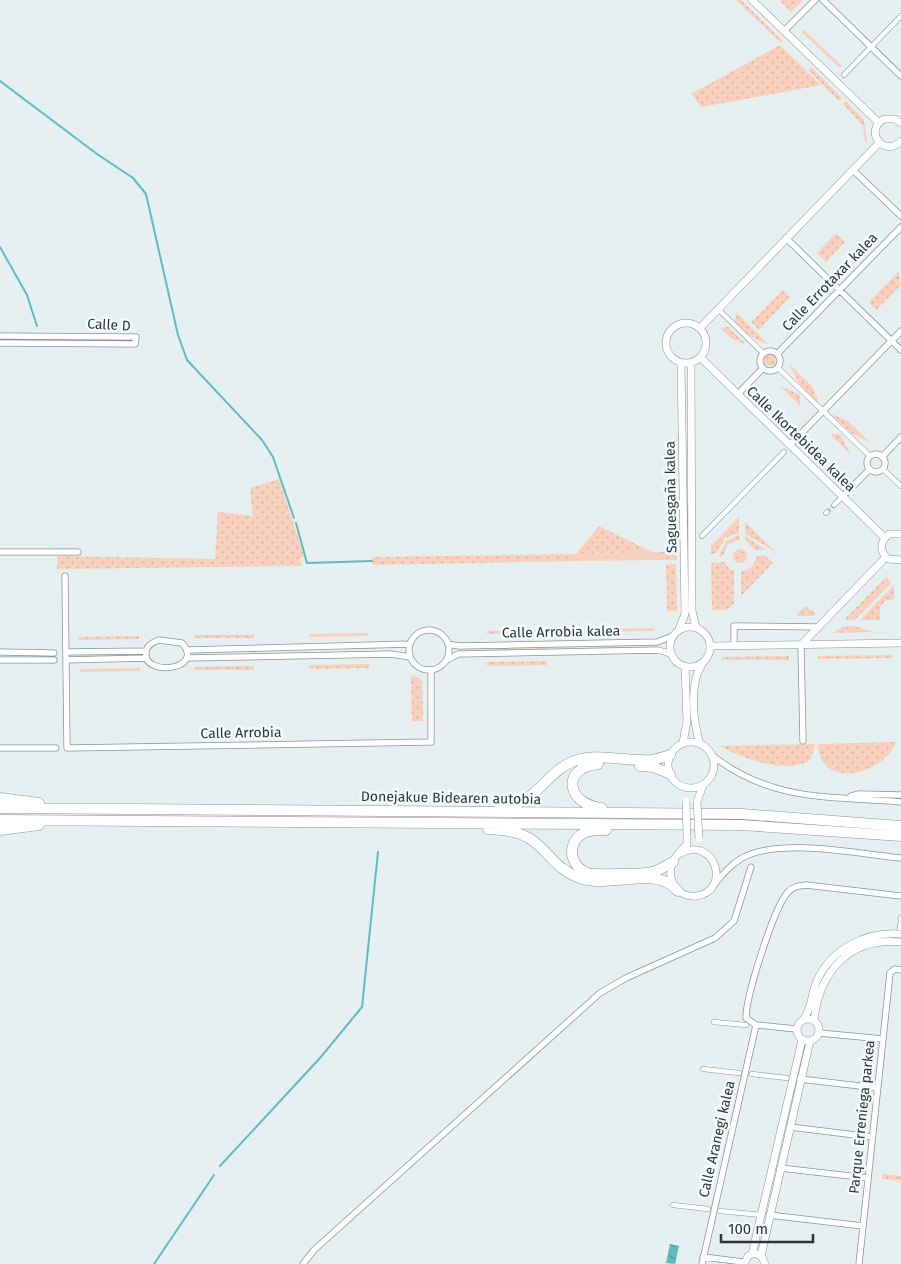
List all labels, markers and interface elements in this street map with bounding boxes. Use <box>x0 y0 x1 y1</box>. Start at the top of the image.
street label: Calle Errotaxar kalea <box>779 229 881 335</box>
street label: Calle D <box>87 315 131 335</box>
street label: Calle Ikortebidea kalea <box>743 383 859 495</box>
street label: Saguesgaña kalea <box>662 441 680 553</box>
street label: Calle Arrobia kalea <box>502 622 620 642</box>
street label: Calle Arrobia <box>200 724 282 742</box>
street label: Donejakue Bidearen autobia <box>361 788 541 808</box>
street label: Parque Erreniega parkea <box>845 1039 879 1195</box>
street label: Calle Aranegi kalea <box>695 1079 739 1199</box>
scale bar <box>721 1212 814 1244</box>
text: 100 m <box>728 1220 768 1238</box>

